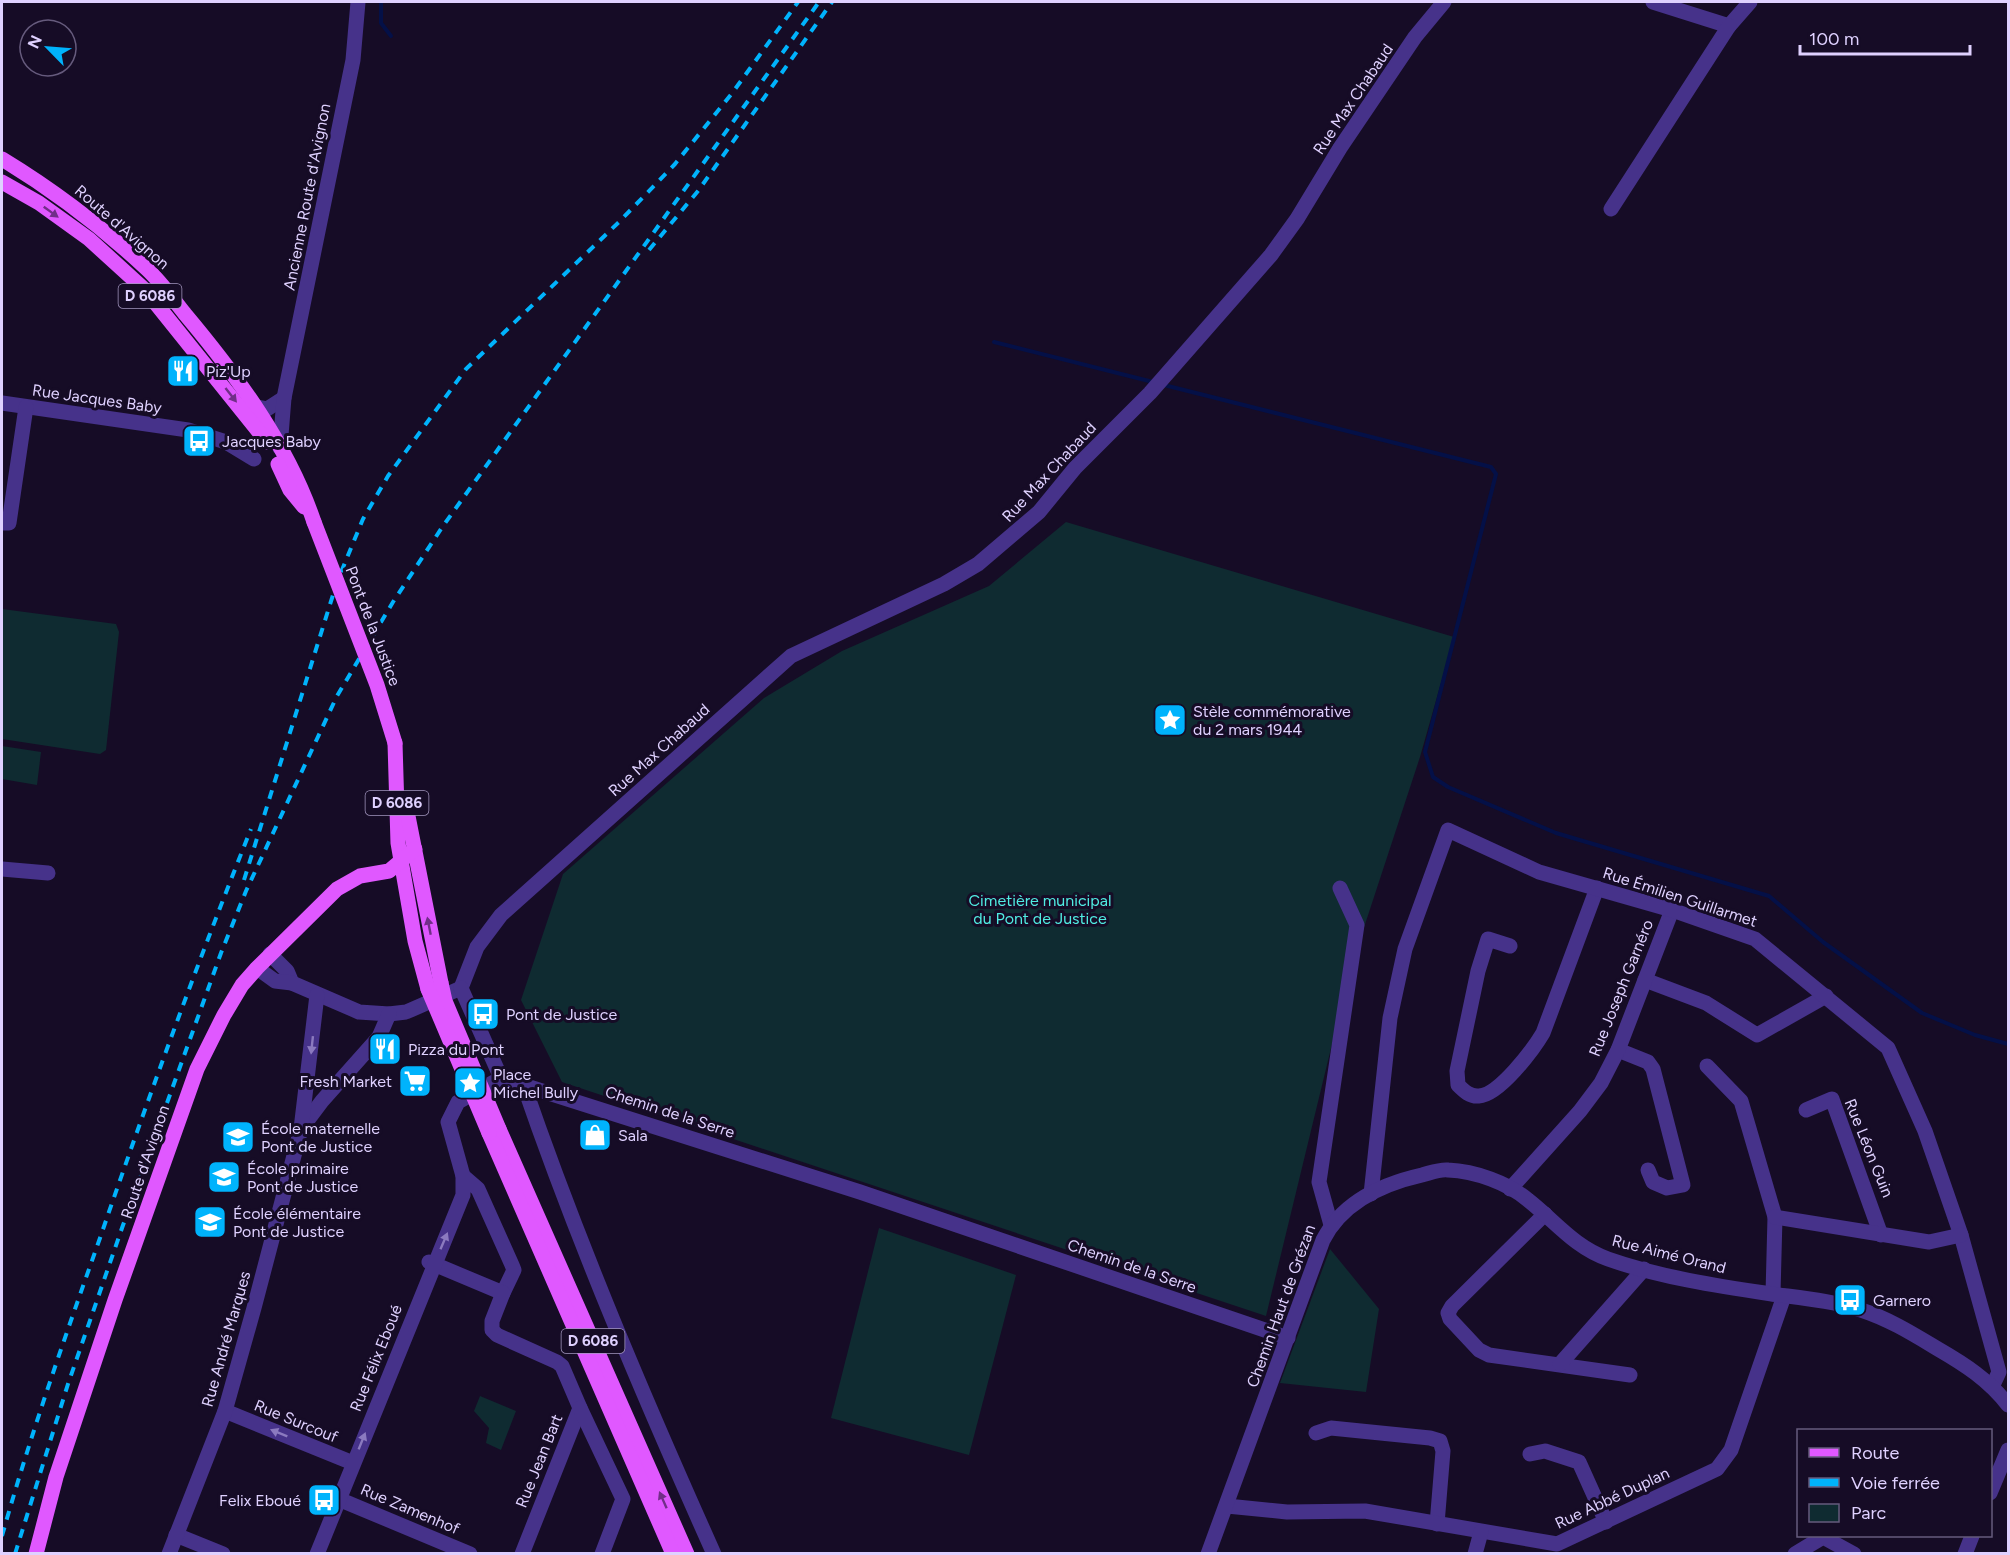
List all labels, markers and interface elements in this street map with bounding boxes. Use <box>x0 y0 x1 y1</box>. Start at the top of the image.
north arrow <box>18 18 78 78</box>
scale bar <box>1800 18 1970 56</box>
text: 100 m <box>1809 28 1859 50</box>
text: N <box>24 32 46 51</box>
street label: Rue Max Chabaud <box>1309 40 1397 158</box>
street label: Ancienne Route d'Avignon <box>280 102 334 292</box>
street label: Route d'Avignon <box>71 181 173 273</box>
one-way arrow <box>43 206 59 218</box>
road number: D 6086 <box>118 284 182 308</box>
restaurant icon: Piz'Up <box>165 353 201 389</box>
place label: Piz'Up <box>206 362 251 381</box>
street label: Rue Jacques Baby <box>31 381 164 418</box>
one-way arrow <box>225 388 237 403</box>
street label: Rue Max Chabaud <box>998 418 1100 526</box>
bus stop icon: Jacques Baby <box>181 423 217 459</box>
place label: Jacques Baby <box>222 432 321 451</box>
street label: Pont de la Justice <box>341 563 405 689</box>
street label: Rue Max Chabaud <box>605 700 713 800</box>
place icon: Stèle commémorative du 2 mars 1944 <box>1152 702 1188 738</box>
place label: Stèle commémorative du 2 mars 1944 <box>1193 702 1351 739</box>
road number: D 6086 <box>366 791 428 815</box>
street label: Rue Émilien Guillarmet <box>1600 863 1760 931</box>
park label: Cimetière municipal du Pont de Justice <box>969 891 1111 928</box>
one-way arrow <box>424 916 433 935</box>
street label: Rue Joseph Garnéro <box>1585 917 1657 1059</box>
bus stop icon: Pont de Justice <box>465 996 501 1032</box>
place label: Pont de Justice <box>506 1005 617 1024</box>
restaurant icon: Pizza du Pont <box>367 1031 403 1067</box>
one-way arrow <box>307 1036 317 1055</box>
place label: Pizza du Pont <box>408 1040 504 1059</box>
supermarket icon: Fresh Market <box>397 1063 433 1099</box>
place icon: Place Michel Bully <box>452 1065 488 1101</box>
place label: Place Michel Bully <box>493 1065 579 1102</box>
place label: Fresh Market <box>300 1072 392 1091</box>
street label: Chemin de la Serre <box>603 1082 737 1142</box>
street label: Rue Léon Guin <box>1841 1096 1897 1200</box>
street label: Route d'Avignon <box>117 1103 173 1221</box>
shop icon: Sala <box>577 1117 613 1153</box>
school or university icon: École maternelle Pont de Justice <box>220 1119 256 1155</box>
place label: École maternelle Pont de Justice <box>261 1119 380 1156</box>
place label: Sala <box>618 1126 648 1145</box>
school or university icon: École primaire Pont de Justice <box>206 1159 242 1195</box>
place label: École primaire Pont de Justice <box>247 1159 358 1196</box>
school or university icon: École élémentaire Pont de Justice <box>192 1204 228 1240</box>
place label: École élémentaire Pont de Justice <box>233 1204 361 1241</box>
street label: Chemin Haut de Grézan <box>1243 1222 1319 1390</box>
street label: Rue Aimé Orand <box>1610 1231 1728 1277</box>
one-way arrow <box>440 1232 450 1250</box>
street label: Chemin de la Serre <box>1065 1235 1199 1297</box>
street label: Rue André Marques <box>198 1269 254 1409</box>
bus stop icon: Garnero <box>1832 1282 1868 1318</box>
place label: Garnero <box>1873 1291 1931 1310</box>
street label: Rue Félix Eboué <box>346 1302 406 1414</box>
road number: D 6086 <box>562 1329 624 1353</box>
street label: Rue Surcouf <box>251 1396 341 1446</box>
street label: Rue Jean Bart <box>512 1412 566 1510</box>
one-way arrow <box>270 1428 288 1438</box>
legend <box>1797 1429 1992 1537</box>
one-way arrow <box>357 1431 367 1449</box>
text: Route <box>1851 1442 1900 1464</box>
street label: Rue Abbé Duplan <box>1552 1463 1672 1533</box>
text: Voie ferrée <box>1851 1472 1940 1494</box>
street label: Rue Zamenhof <box>358 1480 462 1538</box>
bus stop icon: Felix Eboué <box>306 1482 342 1518</box>
place label: Felix Eboué <box>219 1491 301 1510</box>
one-way arrow <box>658 1491 668 1509</box>
text: Parc <box>1851 1502 1887 1524</box>

